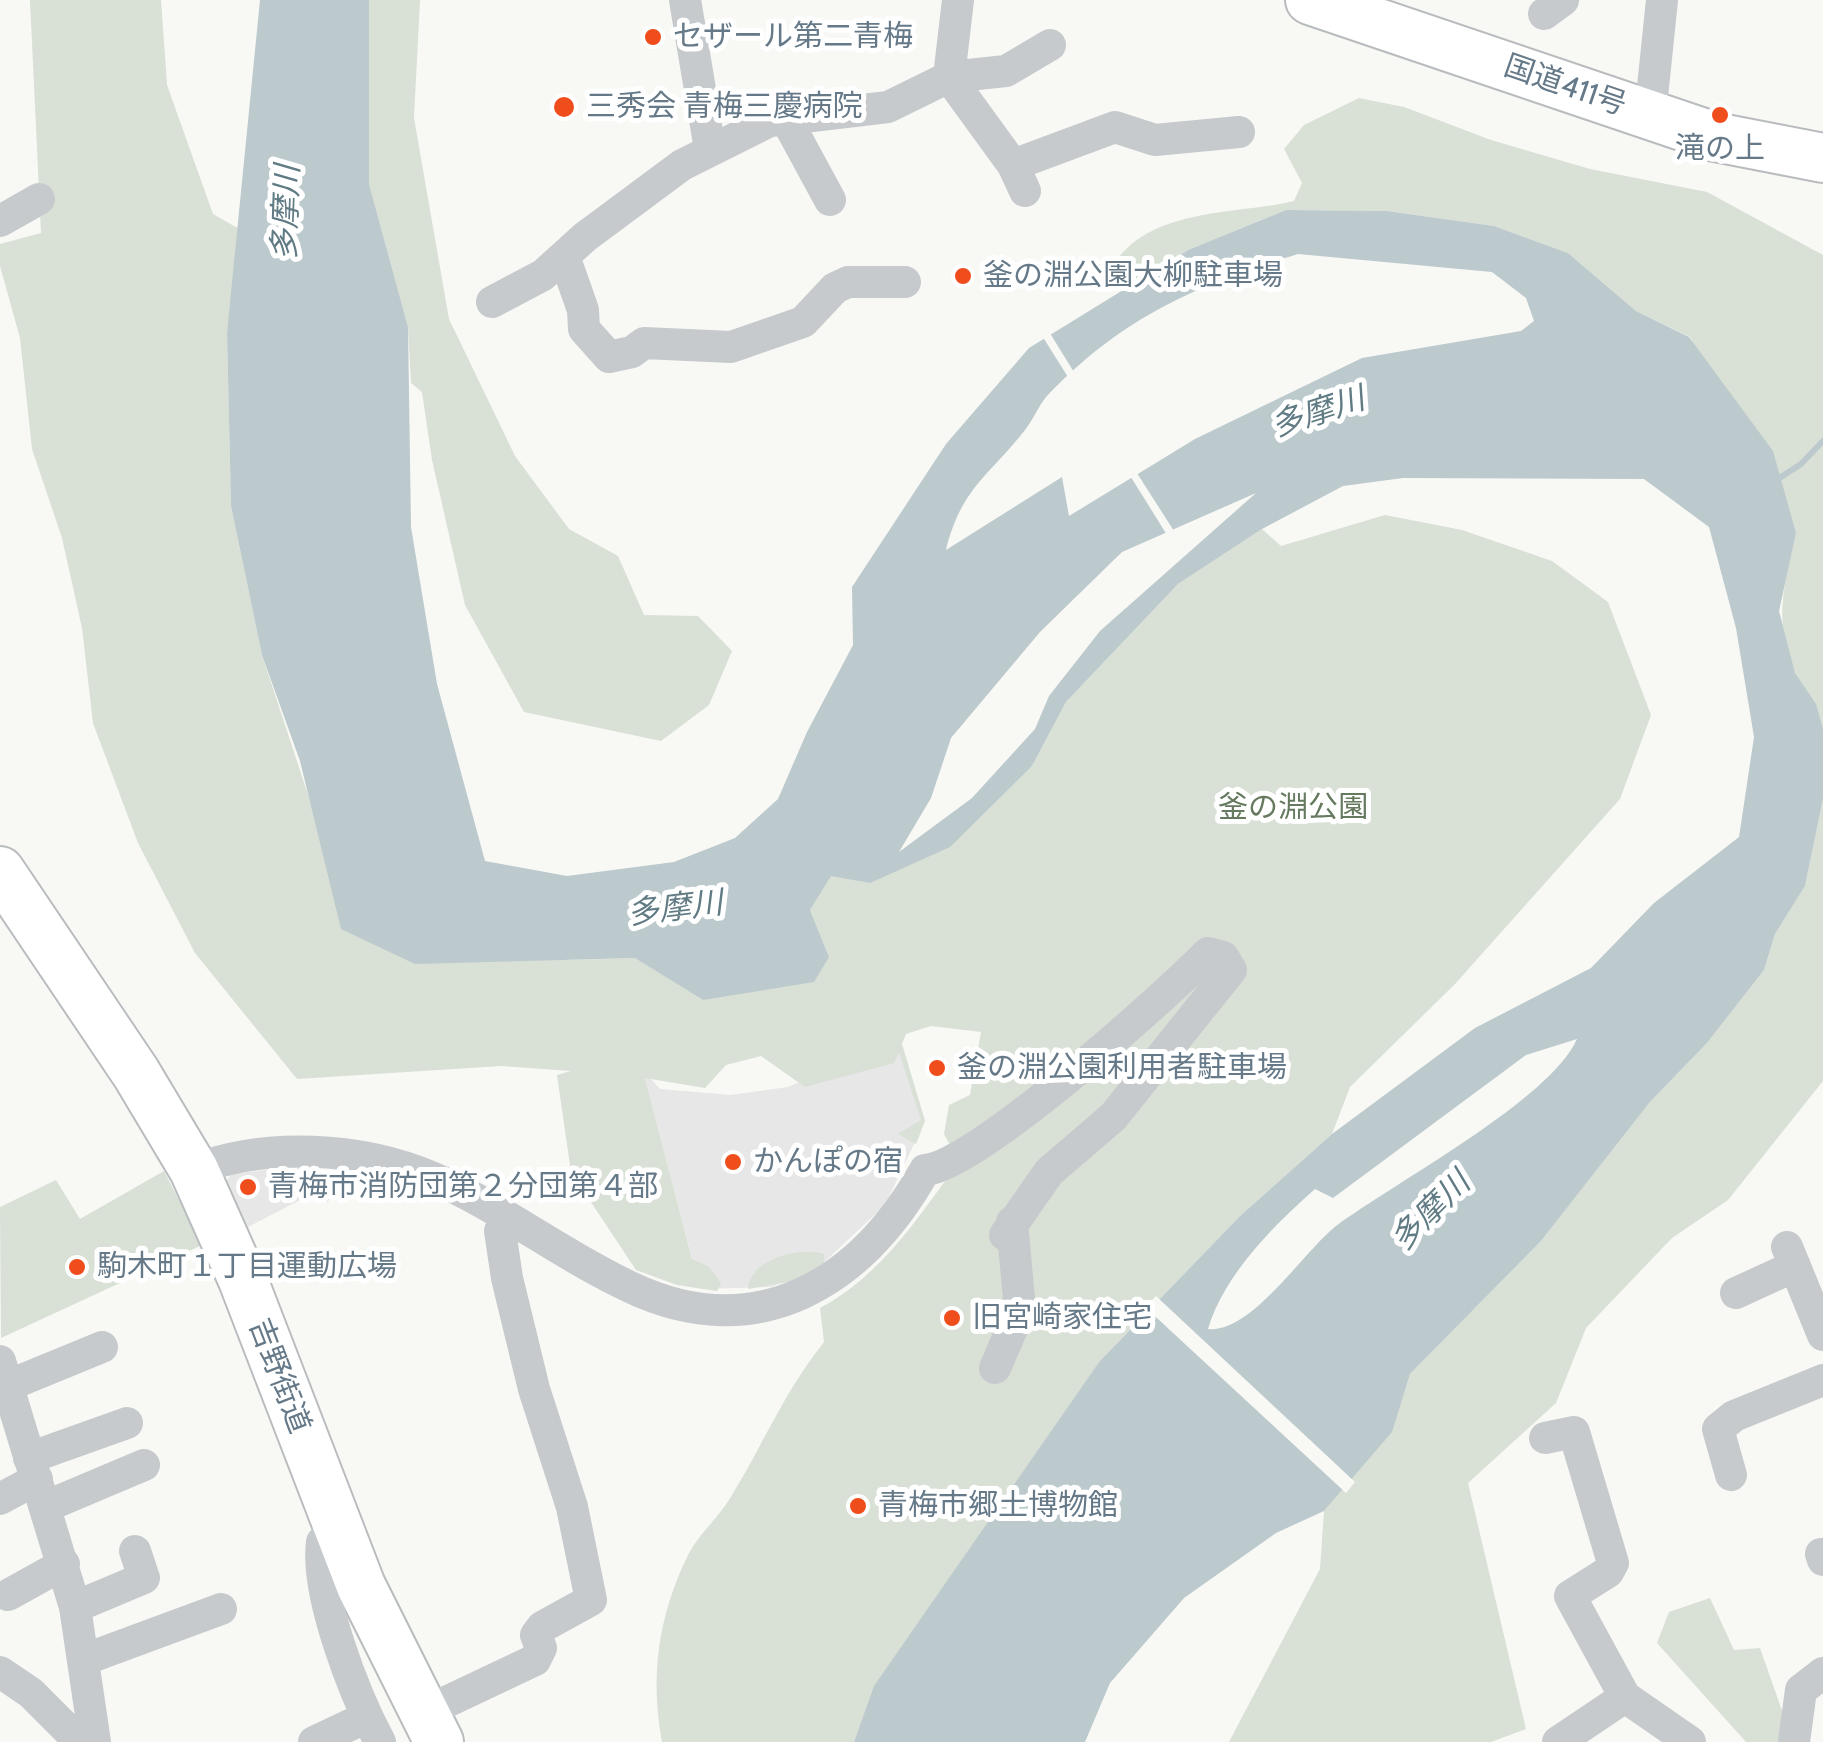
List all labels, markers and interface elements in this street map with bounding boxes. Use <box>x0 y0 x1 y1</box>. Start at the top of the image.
place label: セザール第二青梅 <box>673 19 913 55</box>
marker: セザール第二青梅 <box>642 26 664 48</box>
street label: 国道411号 <box>1499 48 1631 124</box>
place label: 三秀会 青梅三慶病院 <box>586 89 863 125</box>
marker: 三秀会 青梅三慶病院 <box>551 94 577 120</box>
marker: 滝の上 <box>1709 104 1731 126</box>
place label: 滝の上 <box>1675 131 1765 167</box>
water label: 多摩川 <box>266 164 308 262</box>
place label: 釜の淵公園大柳駐車場 <box>983 258 1283 294</box>
marker: 釜の淵公園大柳駐車場 <box>952 265 974 287</box>
water label: 多摩川 <box>1266 380 1370 446</box>
park label: 釜の淵公園 <box>1218 790 1368 826</box>
water label: 多摩川 <box>625 884 725 934</box>
place label: 釜の淵公園利用者駐車場 <box>957 1050 1287 1086</box>
marker: 釜の淵公園利用者駐車場 <box>926 1057 948 1079</box>
place label: かんぽの宿 <box>753 1144 903 1180</box>
marker: かんぽの宿 <box>722 1151 744 1173</box>
water label: 多摩川 <box>1383 1164 1479 1260</box>
place label: 青梅市消防団第２分団第４部 <box>268 1169 658 1205</box>
marker: 青梅市消防団第２分団第４部 <box>237 1176 259 1198</box>
place label: 駒木町１丁目運動広場 <box>97 1249 397 1285</box>
marker: 駒木町１丁目運動広場 <box>66 1256 88 1278</box>
place label: 旧宮崎家住宅 <box>972 1300 1152 1336</box>
marker: 旧宮崎家住宅 <box>941 1307 963 1329</box>
street label: 吉野街道 <box>241 1314 317 1438</box>
place label: 青梅市郷土博物館 <box>878 1488 1118 1524</box>
marker: 青梅市郷土博物館 <box>847 1495 869 1517</box>

